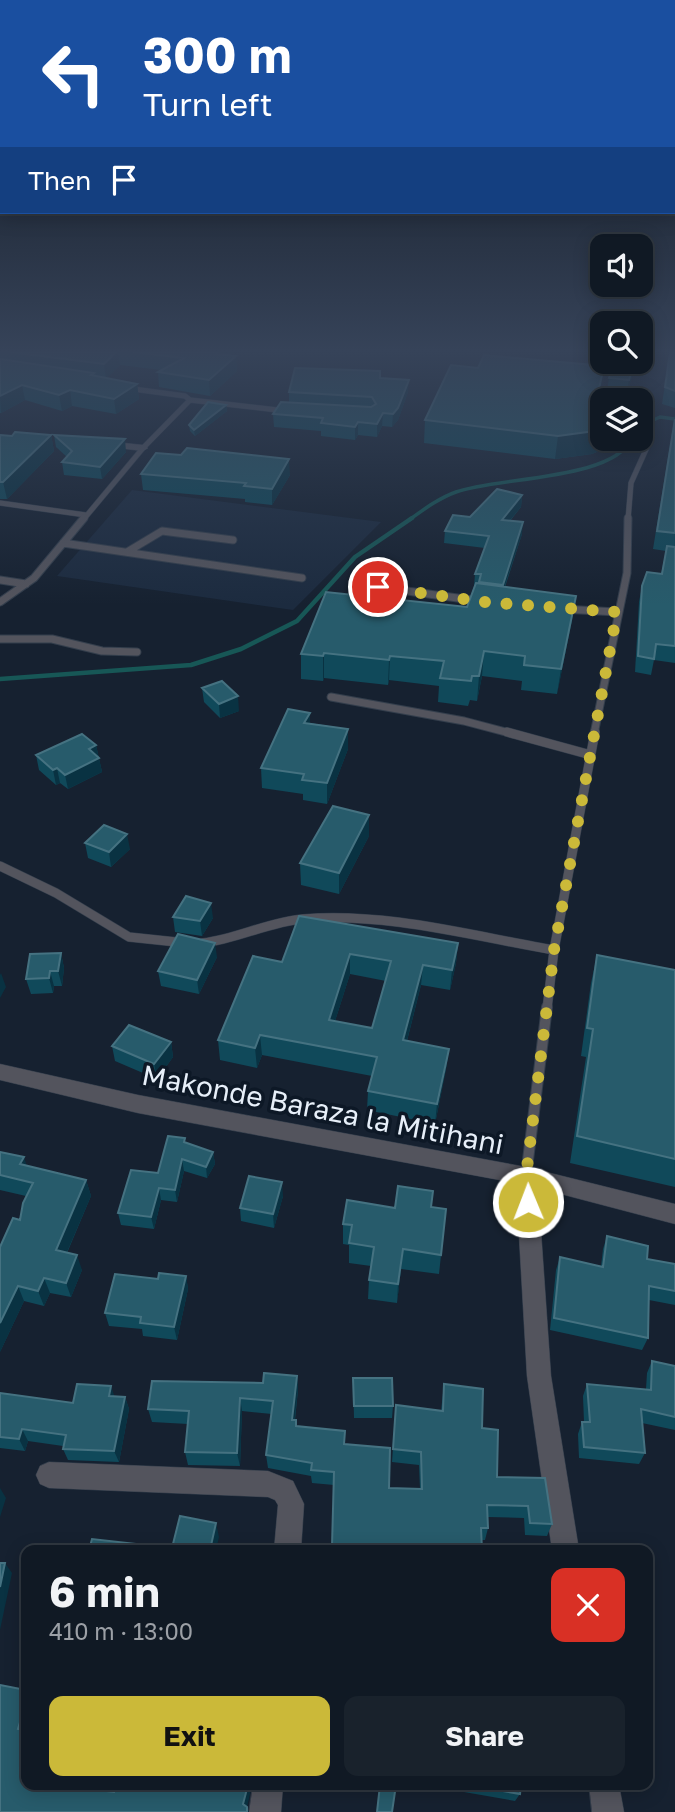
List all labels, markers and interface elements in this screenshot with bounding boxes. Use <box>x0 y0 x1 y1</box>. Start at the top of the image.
text: 300 m <box>143 25 292 84</box>
icon: left <box>28 28 119 119</box>
text: Turn left <box>143 85 272 123</box>
icon: arrive <box>105 161 143 199</box>
text: Then <box>28 165 91 196</box>
map controls <box>590 234 653 451</box>
button: sound <box>590 234 653 297</box>
button: search <box>590 311 653 374</box>
button: layers <box>590 388 653 451</box>
pin <box>348 557 408 617</box>
icon: arrive <box>359 568 397 606</box>
street label: Makonde Baraza la Mitihani <box>139 1058 507 1160</box>
position arrow <box>491 1165 565 1239</box>
text: 6 min <box>49 1566 160 1616</box>
button: close <box>551 1568 625 1642</box>
text: 410 m · 13:00 <box>49 1617 193 1645</box>
button: Exit <box>49 1696 330 1776</box>
button: Share <box>344 1696 625 1776</box>

